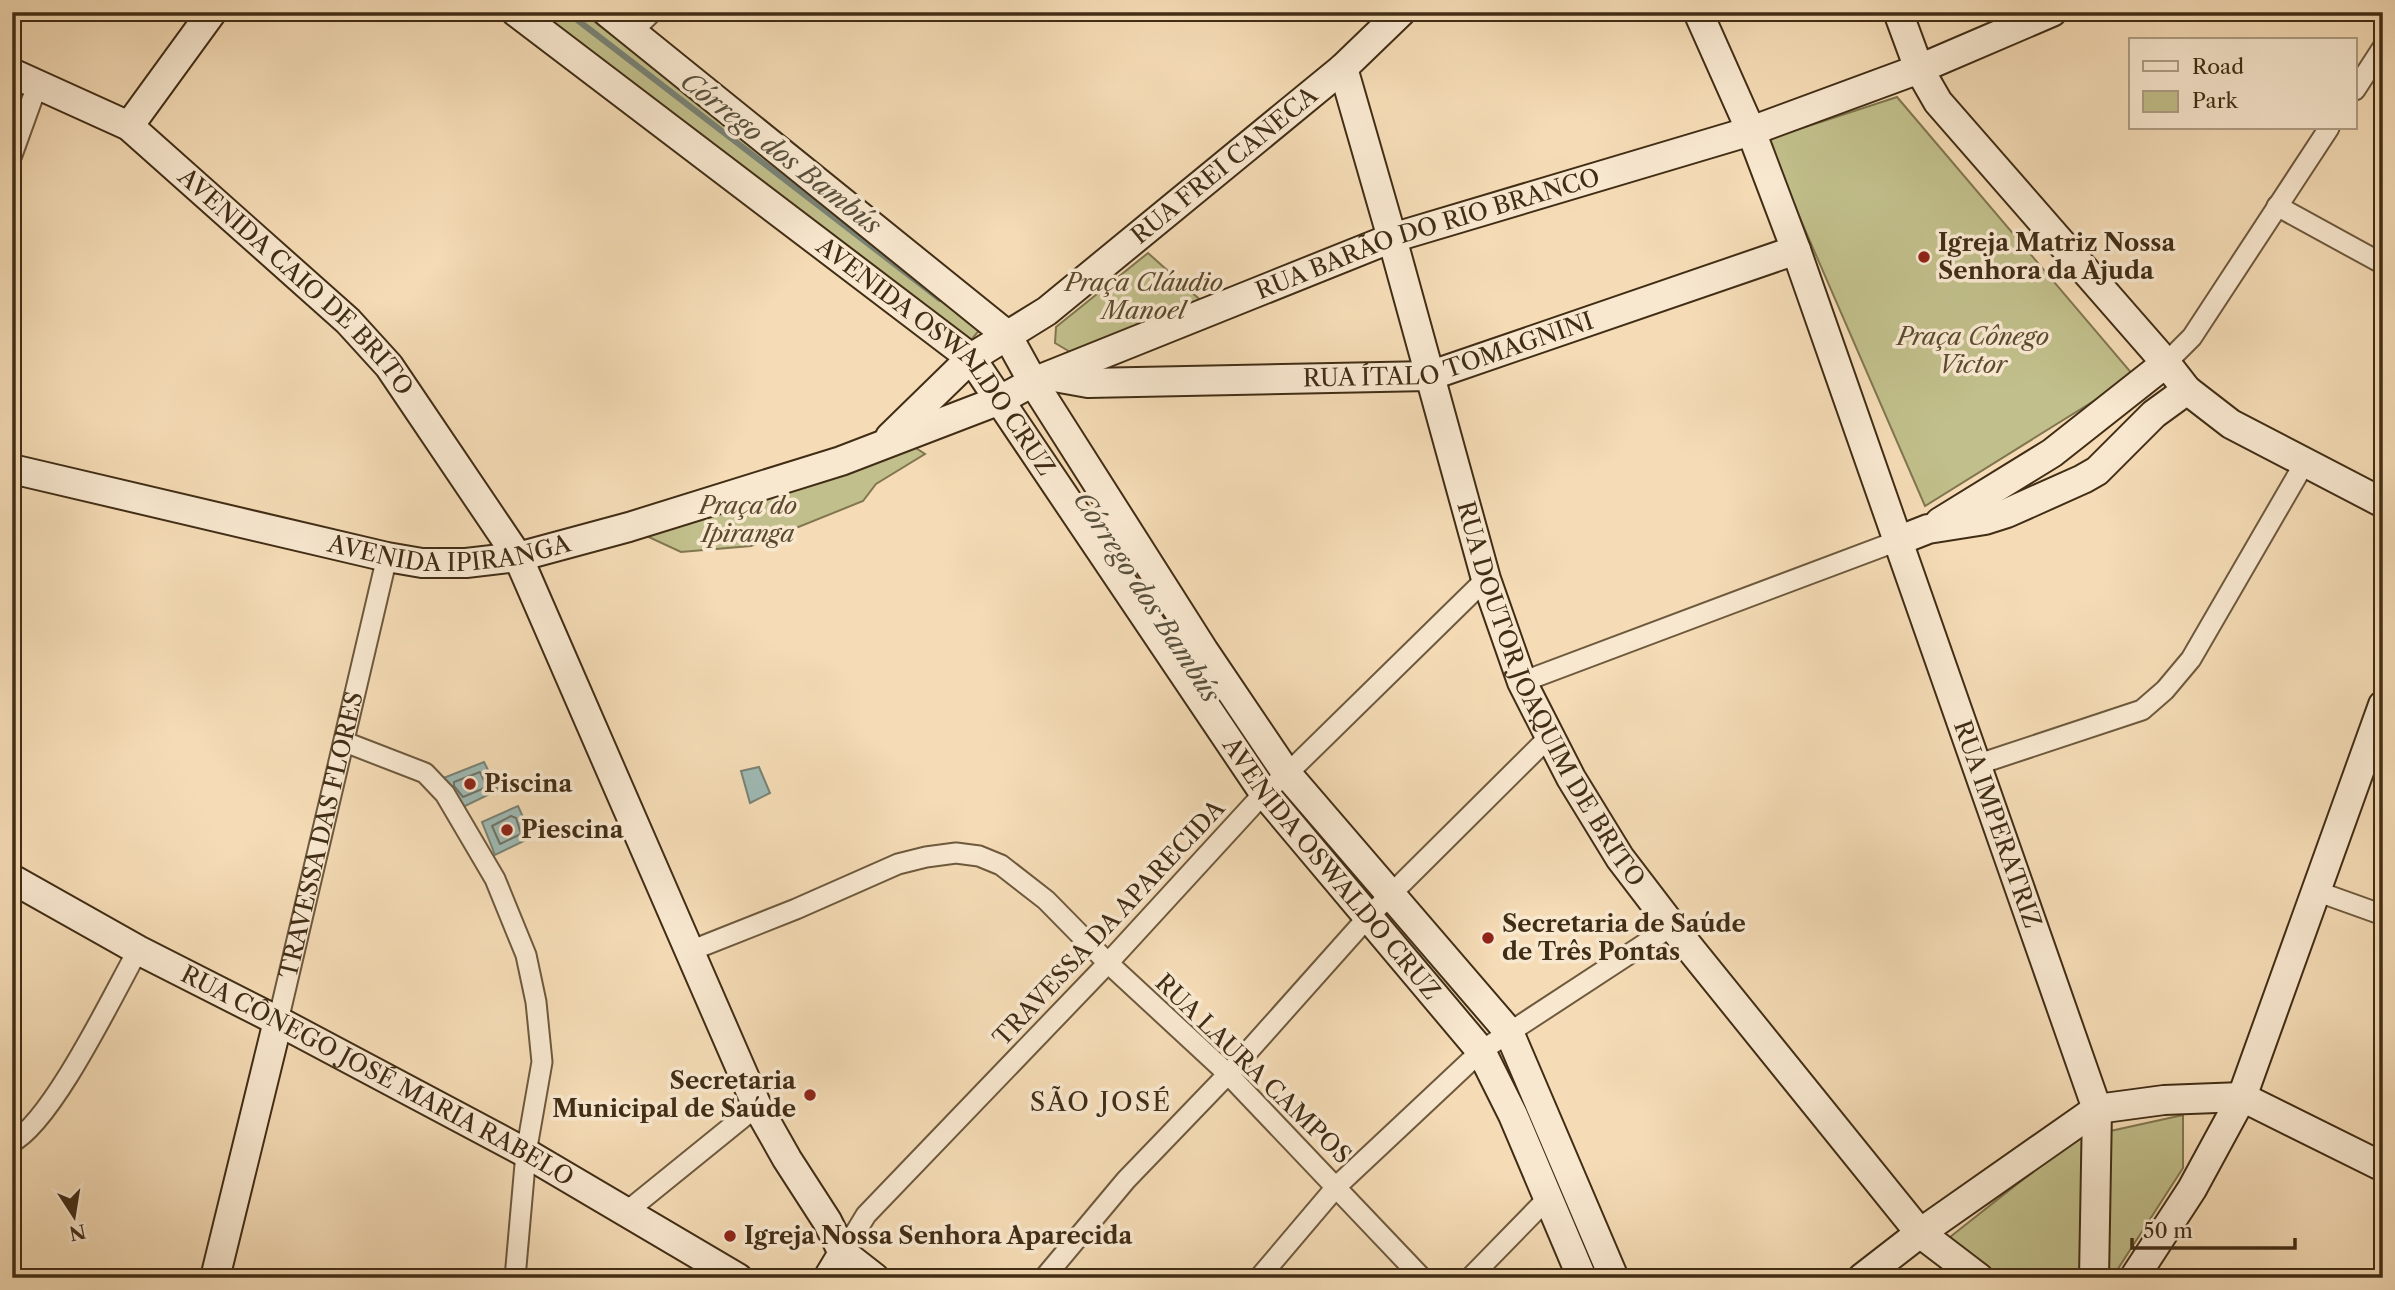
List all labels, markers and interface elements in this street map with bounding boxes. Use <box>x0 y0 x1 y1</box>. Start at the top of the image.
legend <box>2129 38 2356 130</box>
text: Road <box>2192 54 2244 79</box>
water label: Córrego dos Bambús <box>674 65 888 242</box>
street label: RUA FREI CANECA <box>1125 79 1324 250</box>
text: Park <box>2192 88 2238 113</box>
street label: AVENIDA CAIO DE BRITO <box>172 161 419 400</box>
street label: RUA BARÃO DO RIO BRANCO <box>1251 162 1603 305</box>
place label: Igreja Matriz Nossa Senhora da Ajuda <box>1938 228 2176 285</box>
street label: AVENIDA OSWALDO CRUZ <box>810 230 1061 481</box>
marker: Igreja Matriz Nossa Senhora da Ajuda <box>1916 249 1932 265</box>
park label: Praça Cláudio Manoel <box>1063 268 1223 325</box>
street label: RUA ÍTALO TOMAGNINI <box>1303 306 1597 393</box>
park label: Praça Cônego Victor <box>1895 322 2049 379</box>
water label: Córrego dos Bambús <box>1067 485 1228 709</box>
park label: Praça do Ipiranga <box>697 491 797 548</box>
street label: RUA DOUTOR JOAQUIM DE BRITO <box>1451 498 1651 892</box>
street label: AVENIDA IPIRANGA <box>324 528 575 577</box>
street label: TRAVESSA DAS FLORES <box>273 689 369 981</box>
street label: RUA IMPERATRIZ <box>1948 716 2047 932</box>
street label: AVENIDA OSWALDO CRUZ <box>1216 731 1446 1005</box>
place label: Piscina <box>484 769 573 798</box>
marker: Piscina <box>462 776 478 792</box>
street label: TRAVESSA DA APARECIDA <box>987 793 1231 1052</box>
place label: Piescina <box>521 815 625 844</box>
marker: Piescina <box>499 822 515 838</box>
place label: Secretaria de Saúde de Três Pontas <box>1502 909 1746 966</box>
marker: Secretaria de Saúde de Três Pontas <box>1480 930 1496 946</box>
street label: RUA CÔNEGO JOSÉ MARIA RABELO <box>176 959 579 1192</box>
street label: RUA LAURA CAMPOS <box>1149 968 1357 1170</box>
place label: Secretaria Municipal de Saúde <box>552 1066 797 1123</box>
district label: SÃO JOSÉ <box>1030 1086 1172 1118</box>
marker: Secretaria Municipal de Saúde <box>802 1087 818 1103</box>
north arrow <box>38 1182 108 1252</box>
scale bar <box>2132 1206 2295 1250</box>
text: 50 m <box>2143 1218 2193 1243</box>
text: N <box>67 1219 88 1245</box>
place label: Igreja Nossa Senhora Aparecida <box>744 1221 1134 1250</box>
marker: Igreja Nossa Senhora Aparecida <box>722 1228 738 1244</box>

